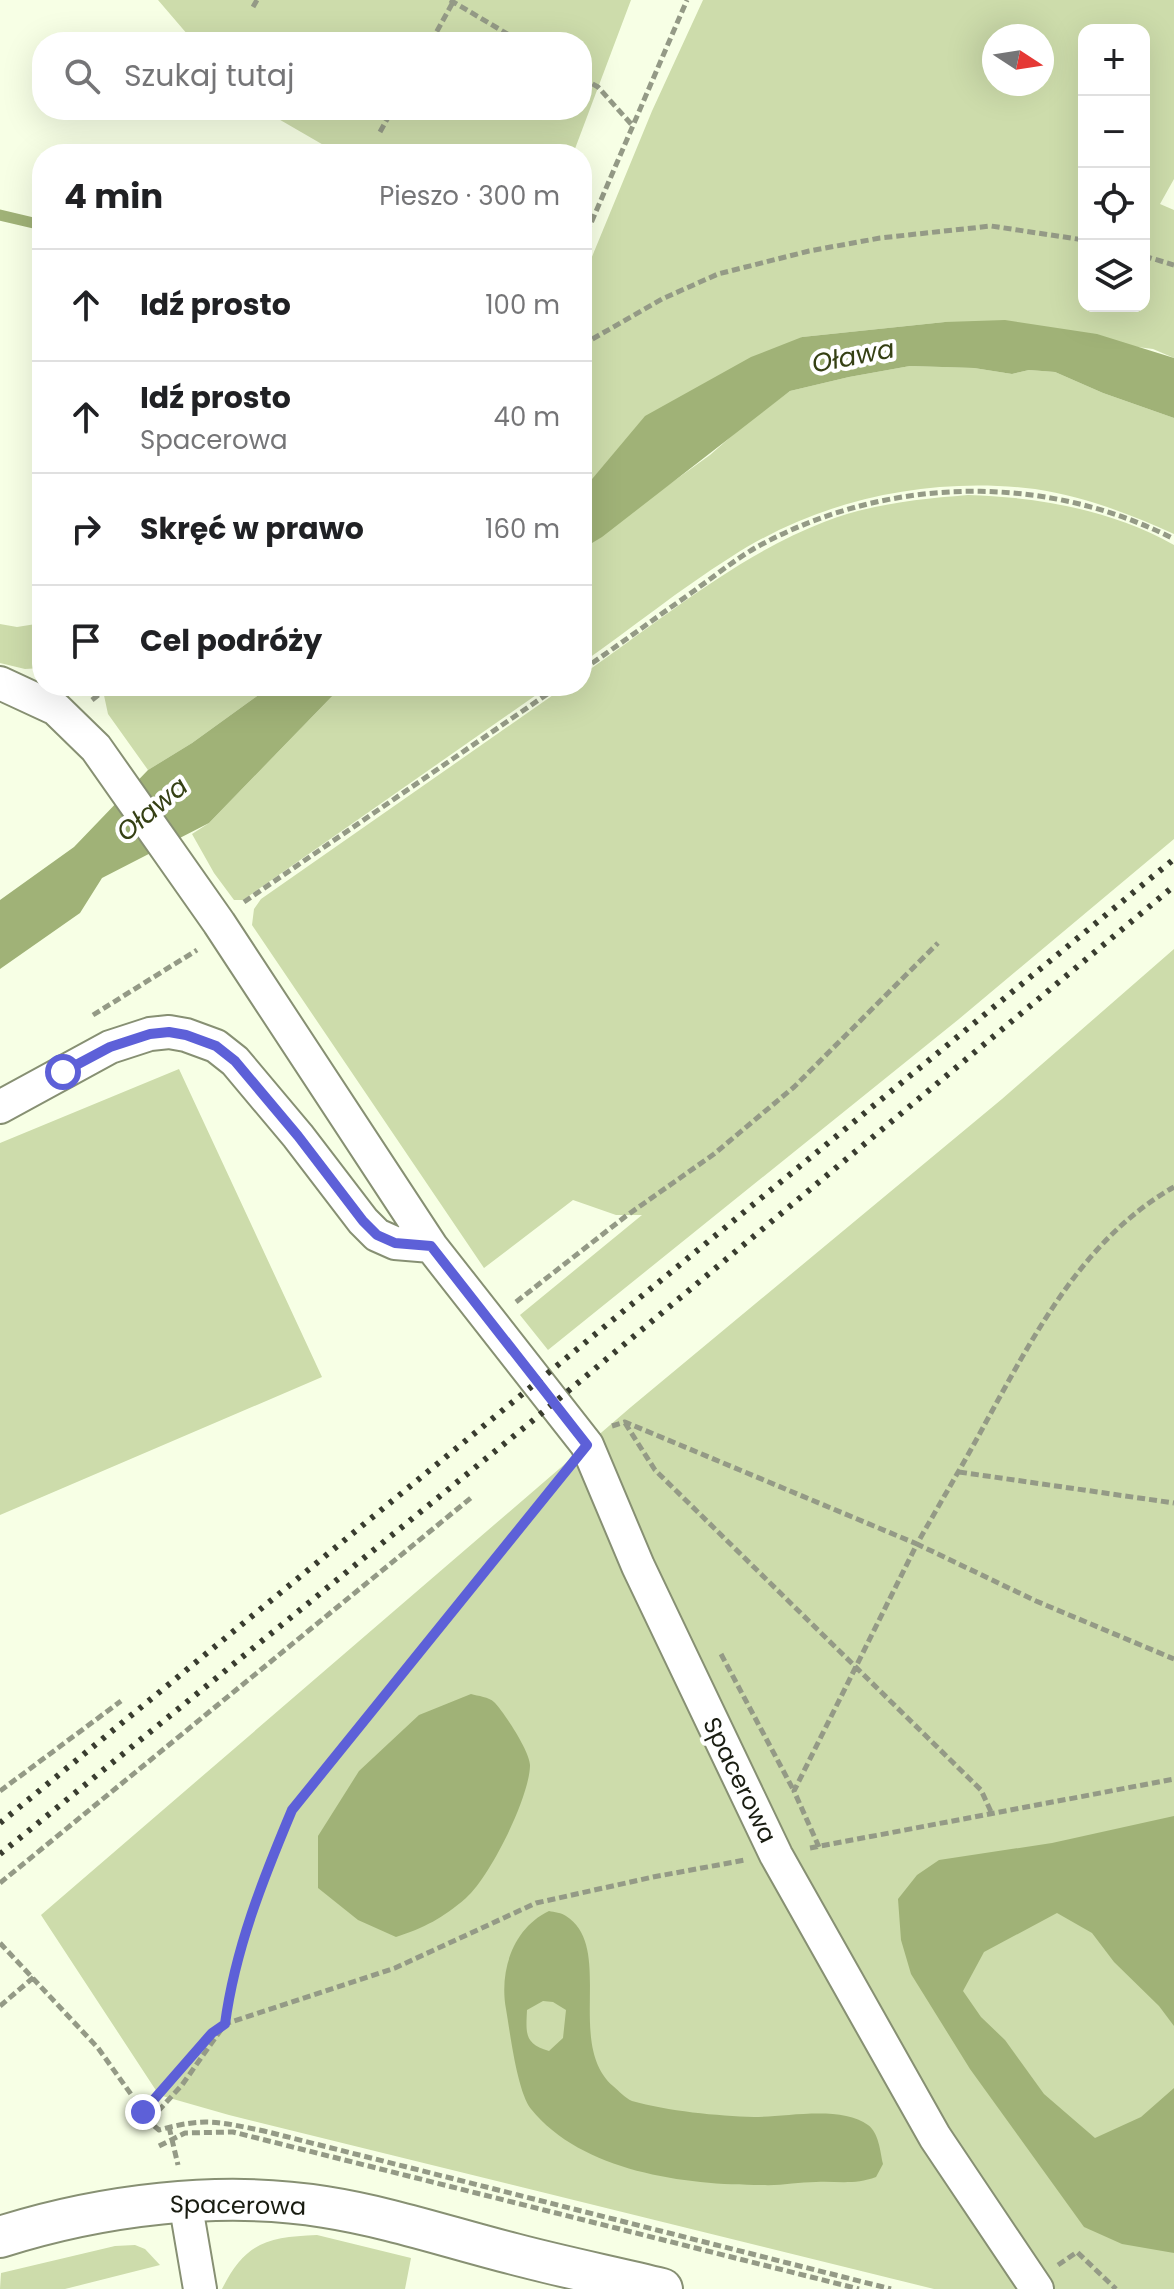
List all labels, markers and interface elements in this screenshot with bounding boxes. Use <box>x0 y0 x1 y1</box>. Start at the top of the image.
north arrow <box>982 24 1054 96</box>
map controls <box>1078 24 1150 312</box>
button: + <box>1078 24 1150 96</box>
search box <box>32 32 592 120</box>
icon: search <box>60 54 104 98</box>
text: Szukaj tutaj <box>124 54 294 97</box>
button: − <box>1078 96 1150 168</box>
button: locate <box>1078 168 1150 240</box>
text: 4 min <box>64 172 163 220</box>
text: Pieszo · 300 m <box>379 178 560 214</box>
button: layers <box>1078 240 1150 312</box>
icon: ahead <box>64 283 108 327</box>
text: Idź prosto <box>140 283 291 326</box>
text: 100 m <box>485 287 560 323</box>
water label: Oława <box>809 330 897 382</box>
text: Idź prosto <box>140 376 291 419</box>
icon: ahead <box>64 395 108 439</box>
text: 40 m <box>494 399 560 435</box>
text: Spacerowa <box>140 422 288 458</box>
icon: right <box>64 507 108 551</box>
text: Skręć w prawo <box>140 507 364 550</box>
text: 160 m <box>485 511 560 547</box>
icon: arrive <box>64 619 108 663</box>
text: Cel podróży <box>140 619 322 662</box>
water label: Oława <box>108 768 196 850</box>
route start <box>45 1054 81 1090</box>
street label: Spacerowa <box>695 1712 785 1848</box>
route end <box>125 2094 161 2130</box>
street label: Spacerowa <box>170 2187 306 2223</box>

